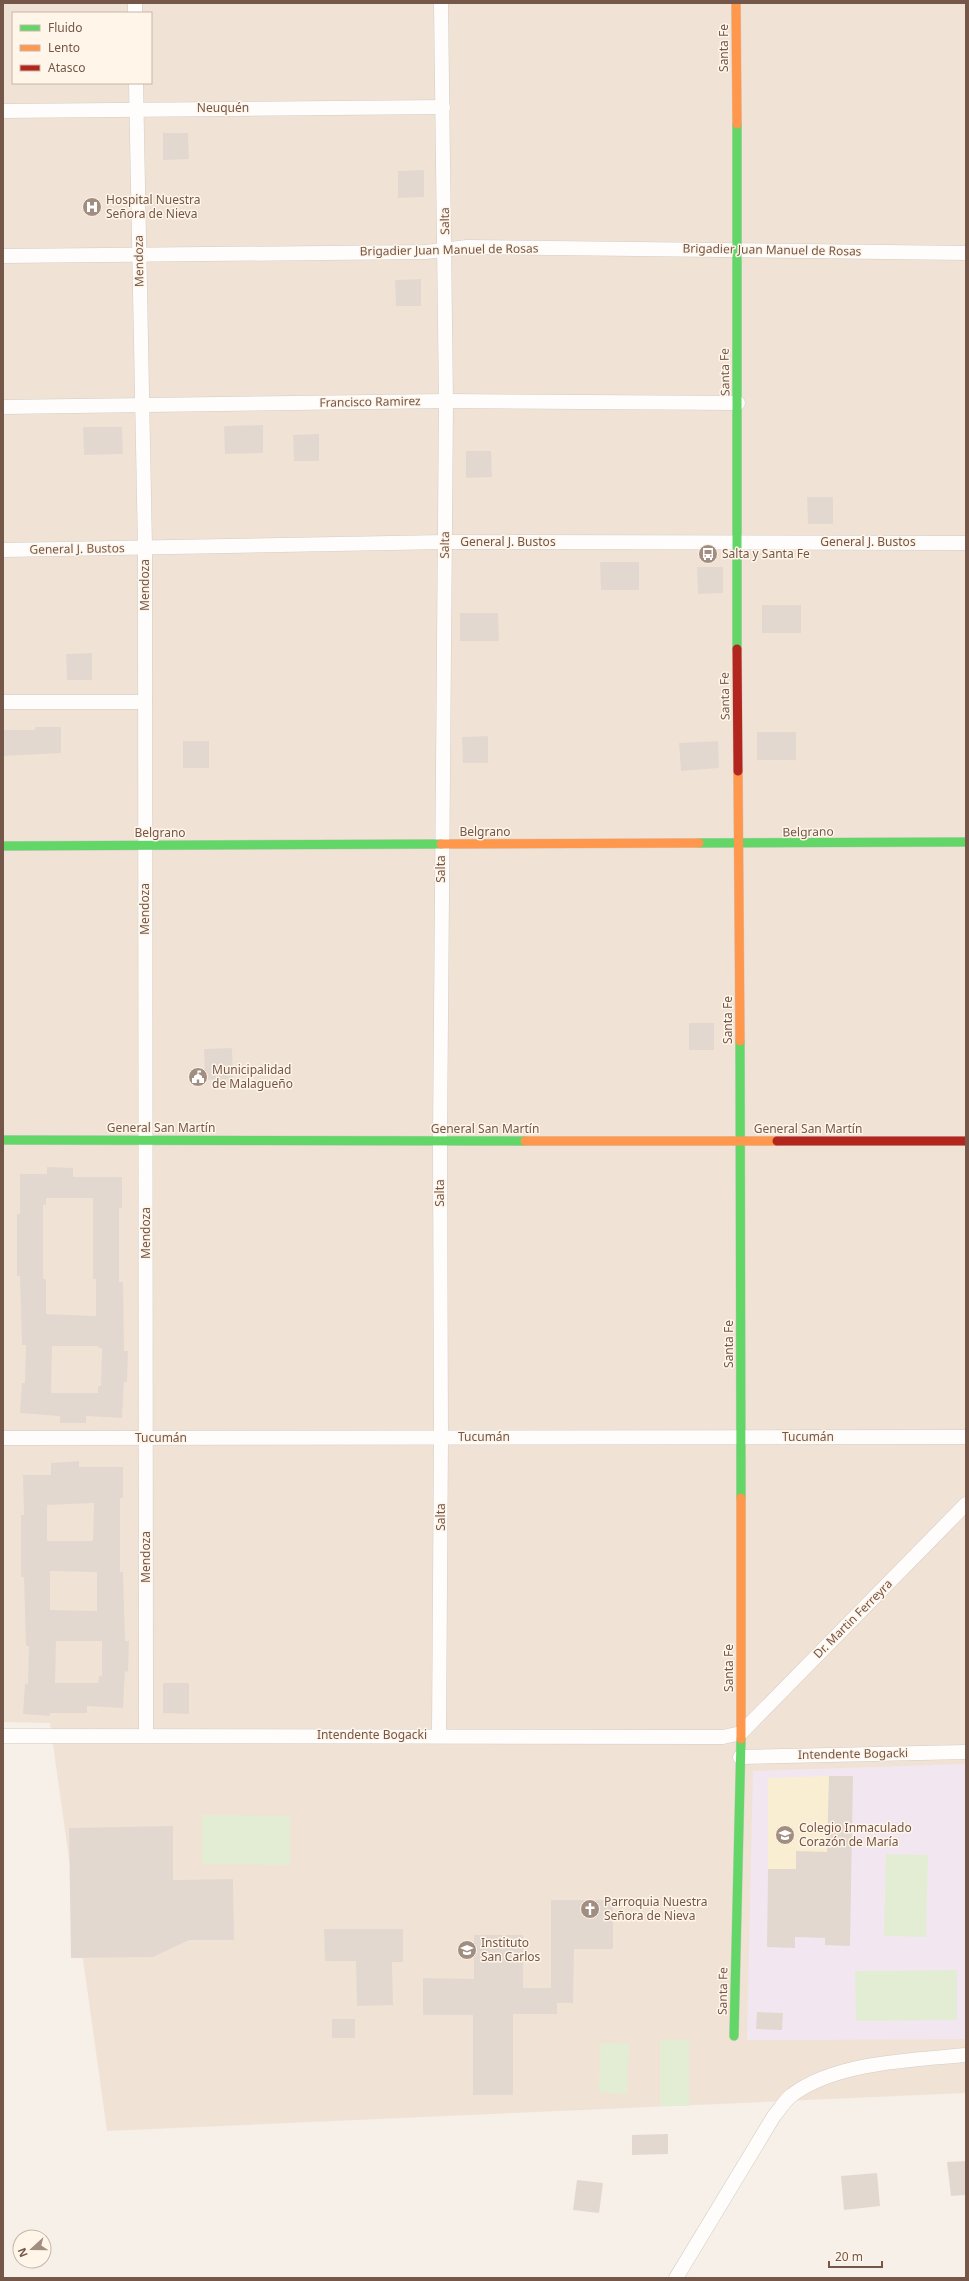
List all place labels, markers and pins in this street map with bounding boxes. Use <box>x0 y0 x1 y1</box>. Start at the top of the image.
place label: Hospital Nuestra Señora de Nieva <box>106 191 201 222</box>
hospital icon: Hospital Nuestra Señora de Nieva <box>81 196 103 218</box>
bus stop icon: Salta y Santa Fe <box>697 543 719 565</box>
place label: Salta y Santa Fe <box>722 545 810 562</box>
place label: Municipalidad de Malagueño <box>212 1061 293 1092</box>
public building icon: Municipalidad de Malagueño <box>187 1066 209 1088</box>
place label: Colegio Inmaculado Corazón de María <box>799 1819 912 1850</box>
school or university icon: Colegio Inmaculado Corazón de María <box>774 1824 796 1846</box>
place label: Parroquia Nuestra Señora de Nieva <box>604 1893 708 1924</box>
church icon: Parroquia Nuestra Señora de Nieva <box>579 1898 601 1920</box>
place label: Instituto San Carlos <box>481 1934 540 1965</box>
school or university icon: Instituto San Carlos <box>456 1939 478 1961</box>

